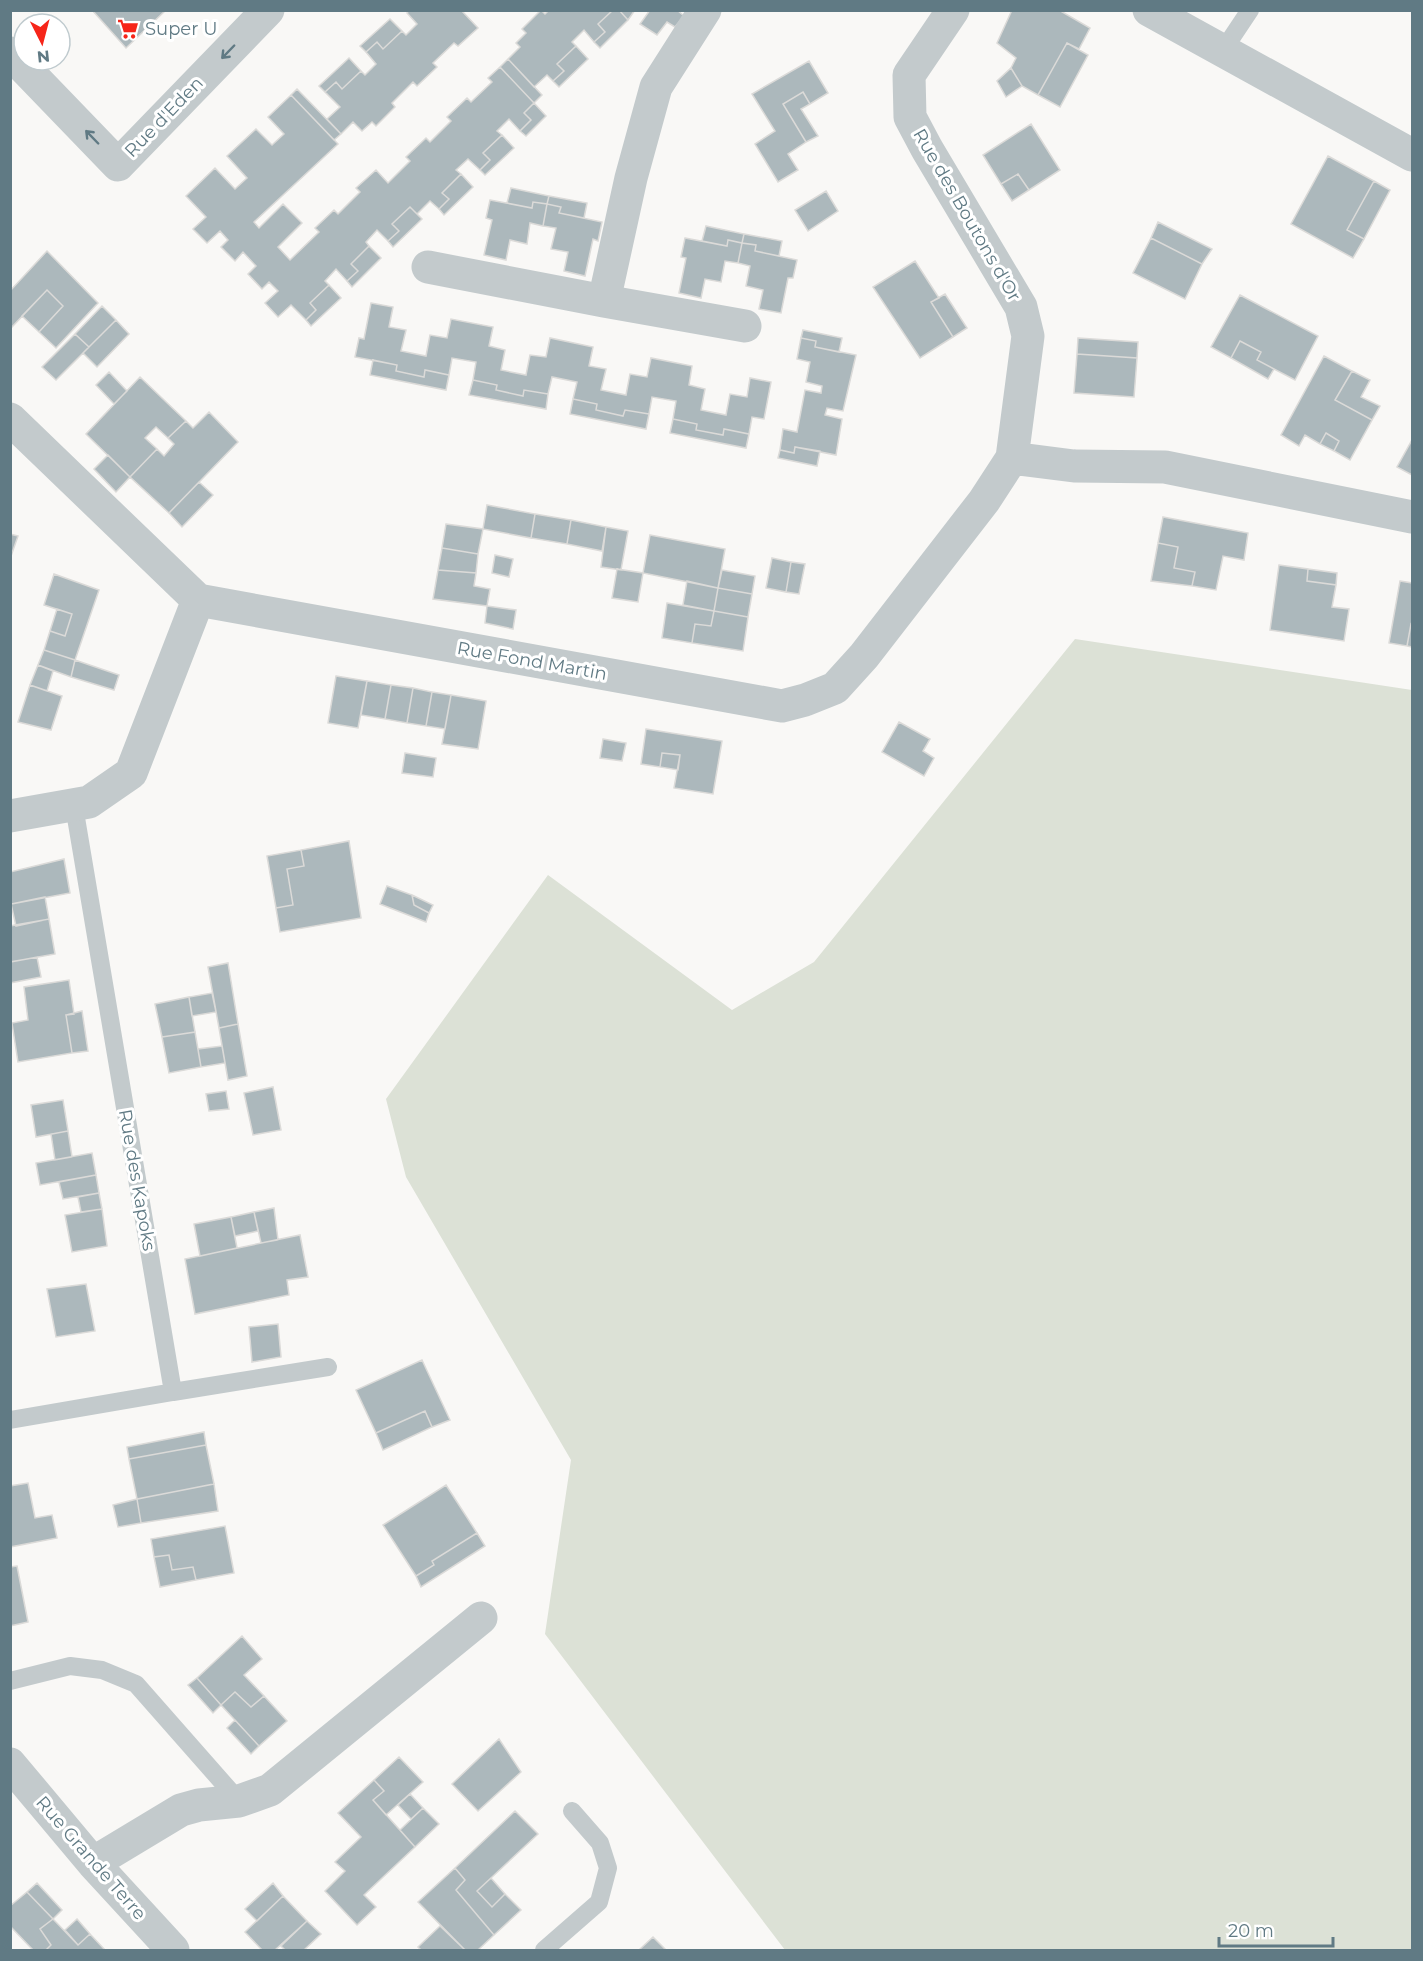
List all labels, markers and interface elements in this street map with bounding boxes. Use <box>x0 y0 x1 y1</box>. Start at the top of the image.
north arrow <box>12 12 72 72</box>
supermarket icon: Super U <box>116 17 140 41</box>
place label: Super U <box>145 18 217 40</box>
one-way arrow <box>220 45 235 60</box>
text: N <box>36 46 51 67</box>
street label: Rue d'Eden <box>120 72 208 162</box>
street label: Rue des Boutons d'Or <box>908 125 1026 305</box>
one-way arrow <box>84 130 99 145</box>
street label: Rue Fond Martin <box>455 637 609 685</box>
street label: Rue des Kapoks <box>114 1108 160 1253</box>
street label: Rue Grande Terre <box>31 1792 151 1924</box>
scale bar <box>1219 1910 1333 1948</box>
text: 20 m <box>1228 1920 1274 1942</box>

